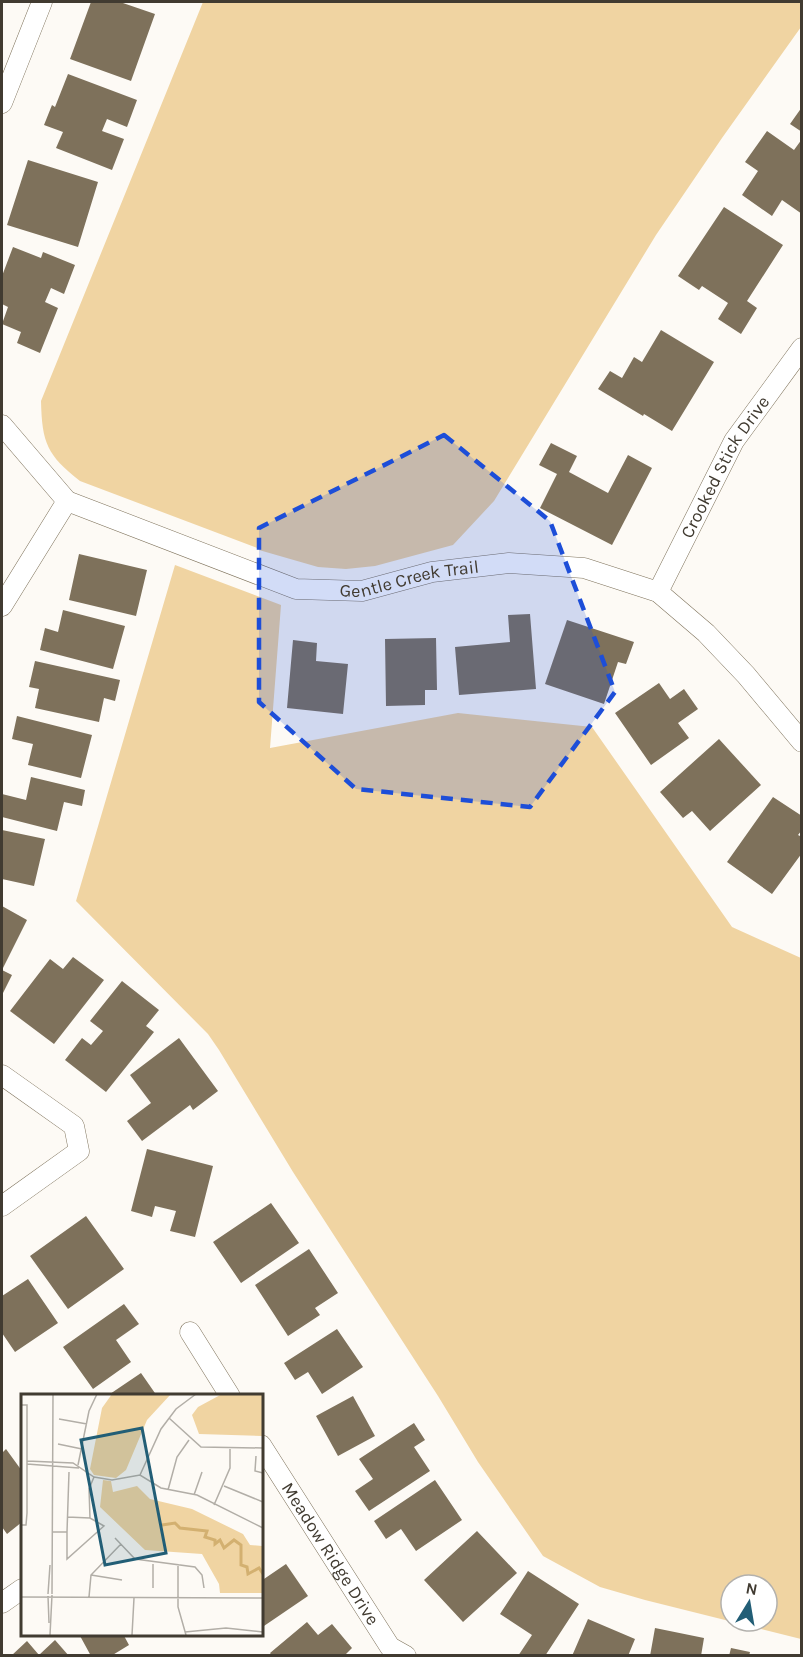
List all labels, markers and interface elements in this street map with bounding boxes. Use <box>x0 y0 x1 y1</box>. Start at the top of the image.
street label: Crooked Stick Drive <box>676 392 774 542</box>
street label: Gentle Creek Trail <box>339 556 480 602</box>
inset map <box>21 1394 262 1636</box>
street label: Meadow Ridge Drive <box>277 1478 384 1629</box>
north arrow <box>719 1573 779 1633</box>
text: N <box>744 1578 759 1599</box>

